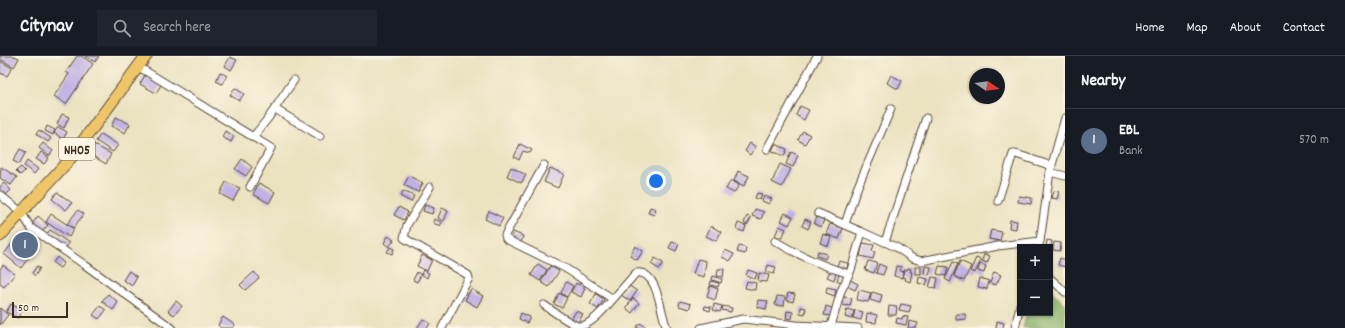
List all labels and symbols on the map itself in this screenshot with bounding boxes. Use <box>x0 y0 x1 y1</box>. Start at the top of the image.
north arrow <box>969 68 1005 104</box>
road number: NH05 <box>59 138 95 160</box>
your location <box>646 171 666 191</box>
pin: 1 <box>12 230 38 260</box>
scale bar <box>12 300 68 319</box>

